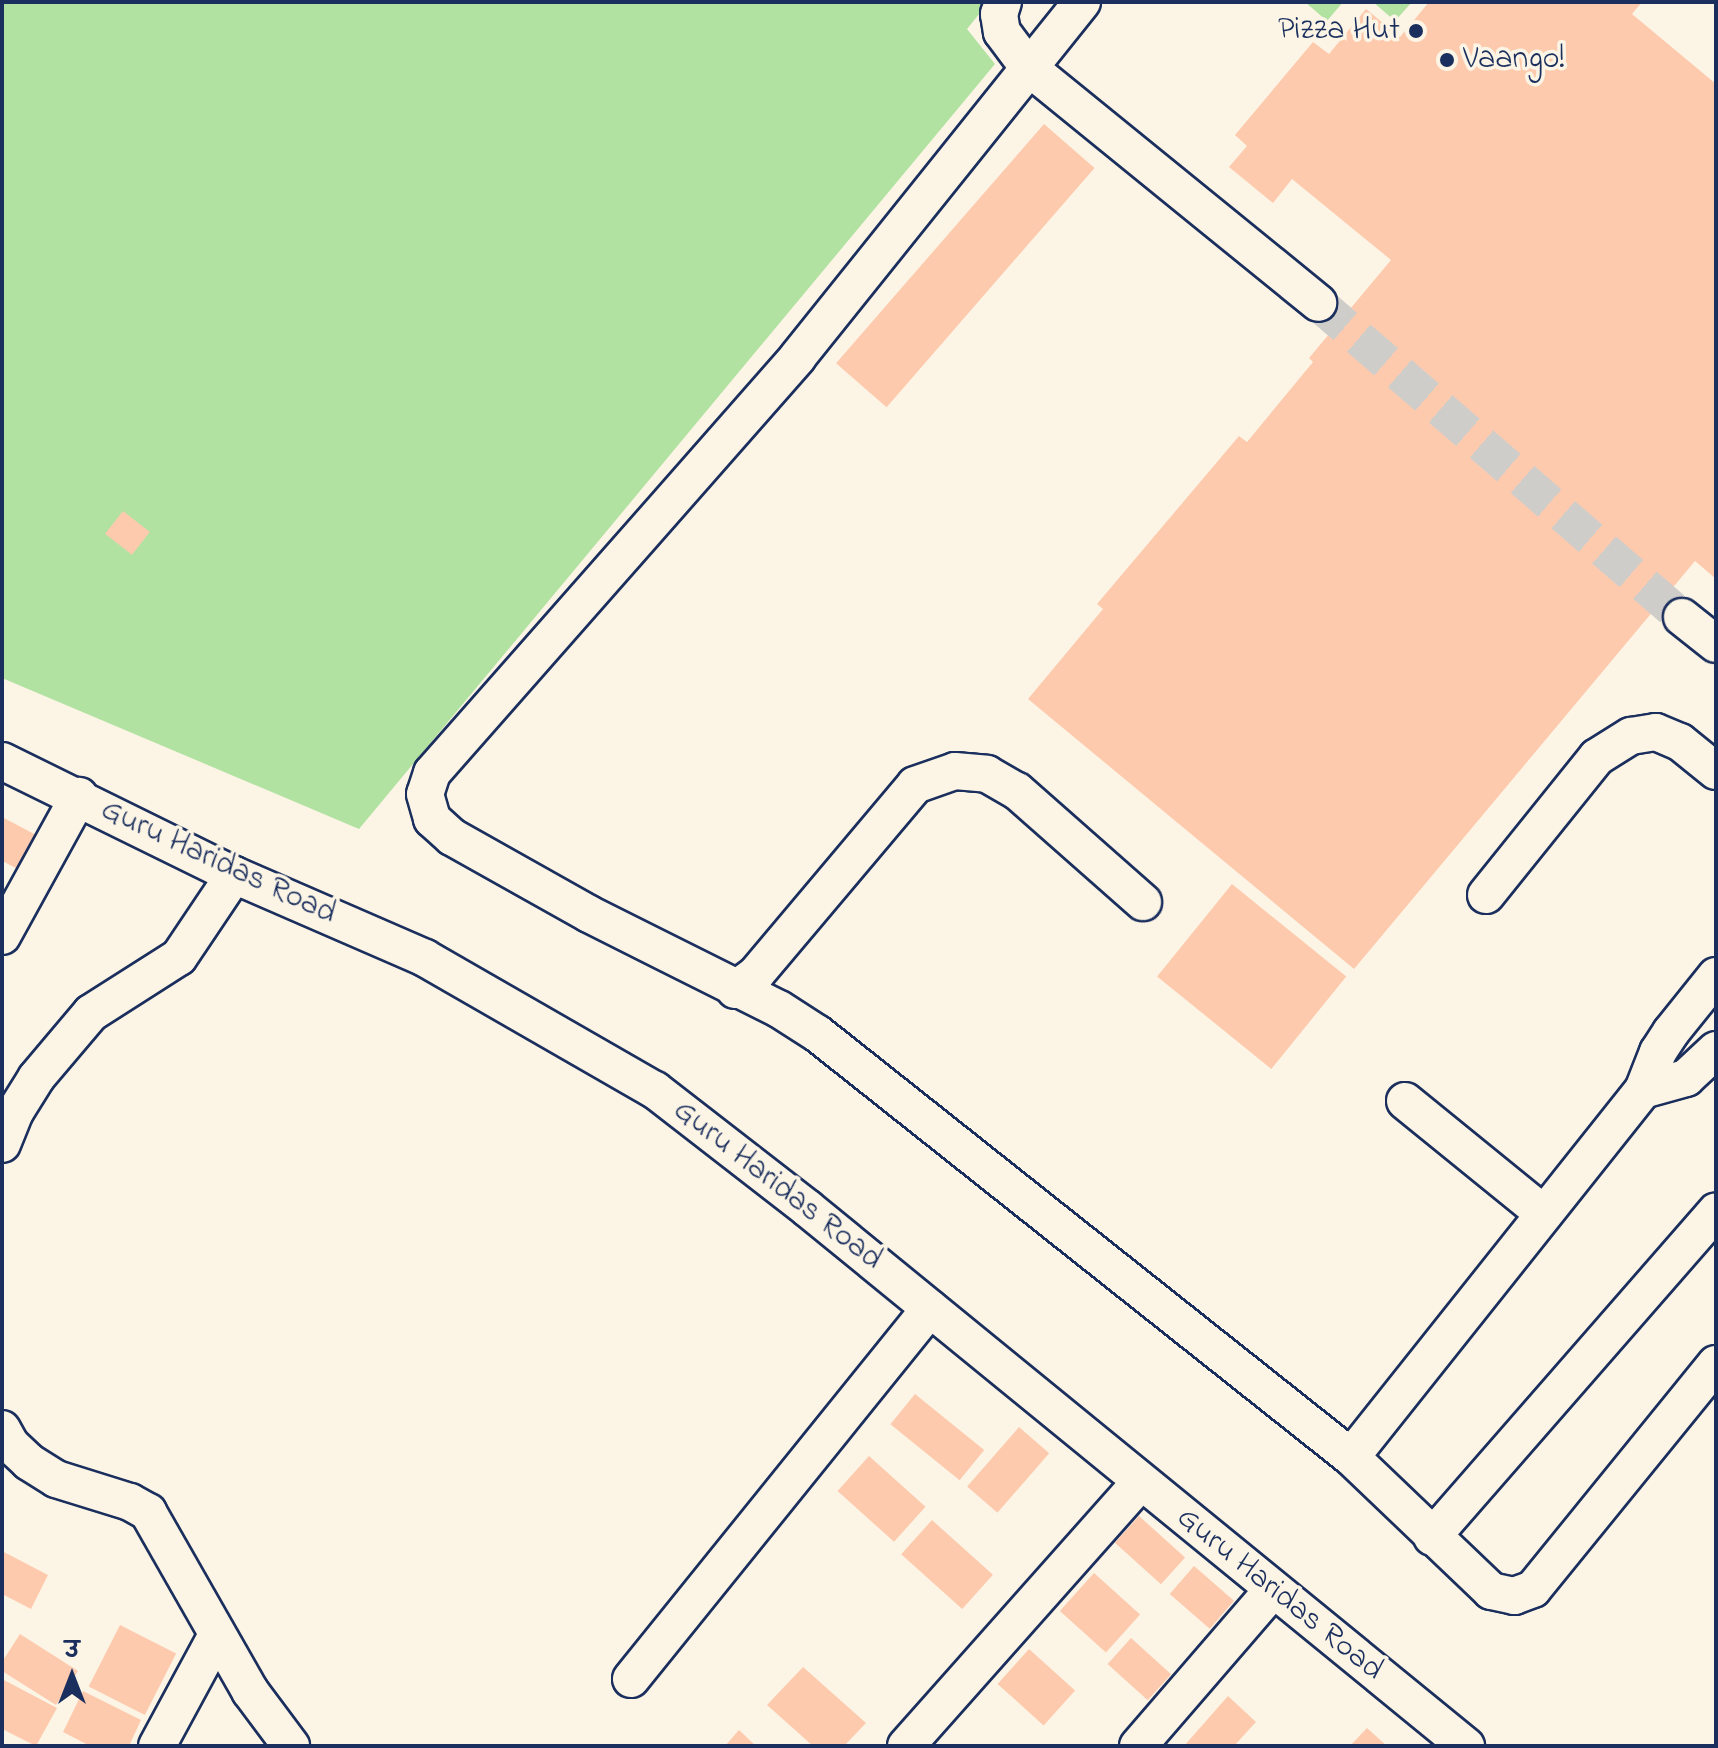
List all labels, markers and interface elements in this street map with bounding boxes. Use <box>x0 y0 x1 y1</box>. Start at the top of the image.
place label: Pizza Hut <box>1278 12 1400 50</box>
marker: Pizza Hut <box>1407 22 1425 40</box>
place label: Vaango! <box>1463 41 1564 79</box>
marker: Vaango! <box>1438 51 1456 69</box>
street label: Guru Haridas Road <box>94 792 342 934</box>
street label: Guru Haridas Road <box>665 1092 889 1280</box>
street label: Guru Haridas Road <box>1168 1500 1390 1690</box>
north arrow <box>32 1636 112 1716</box>
text: उ <box>65 1636 79 1668</box>

